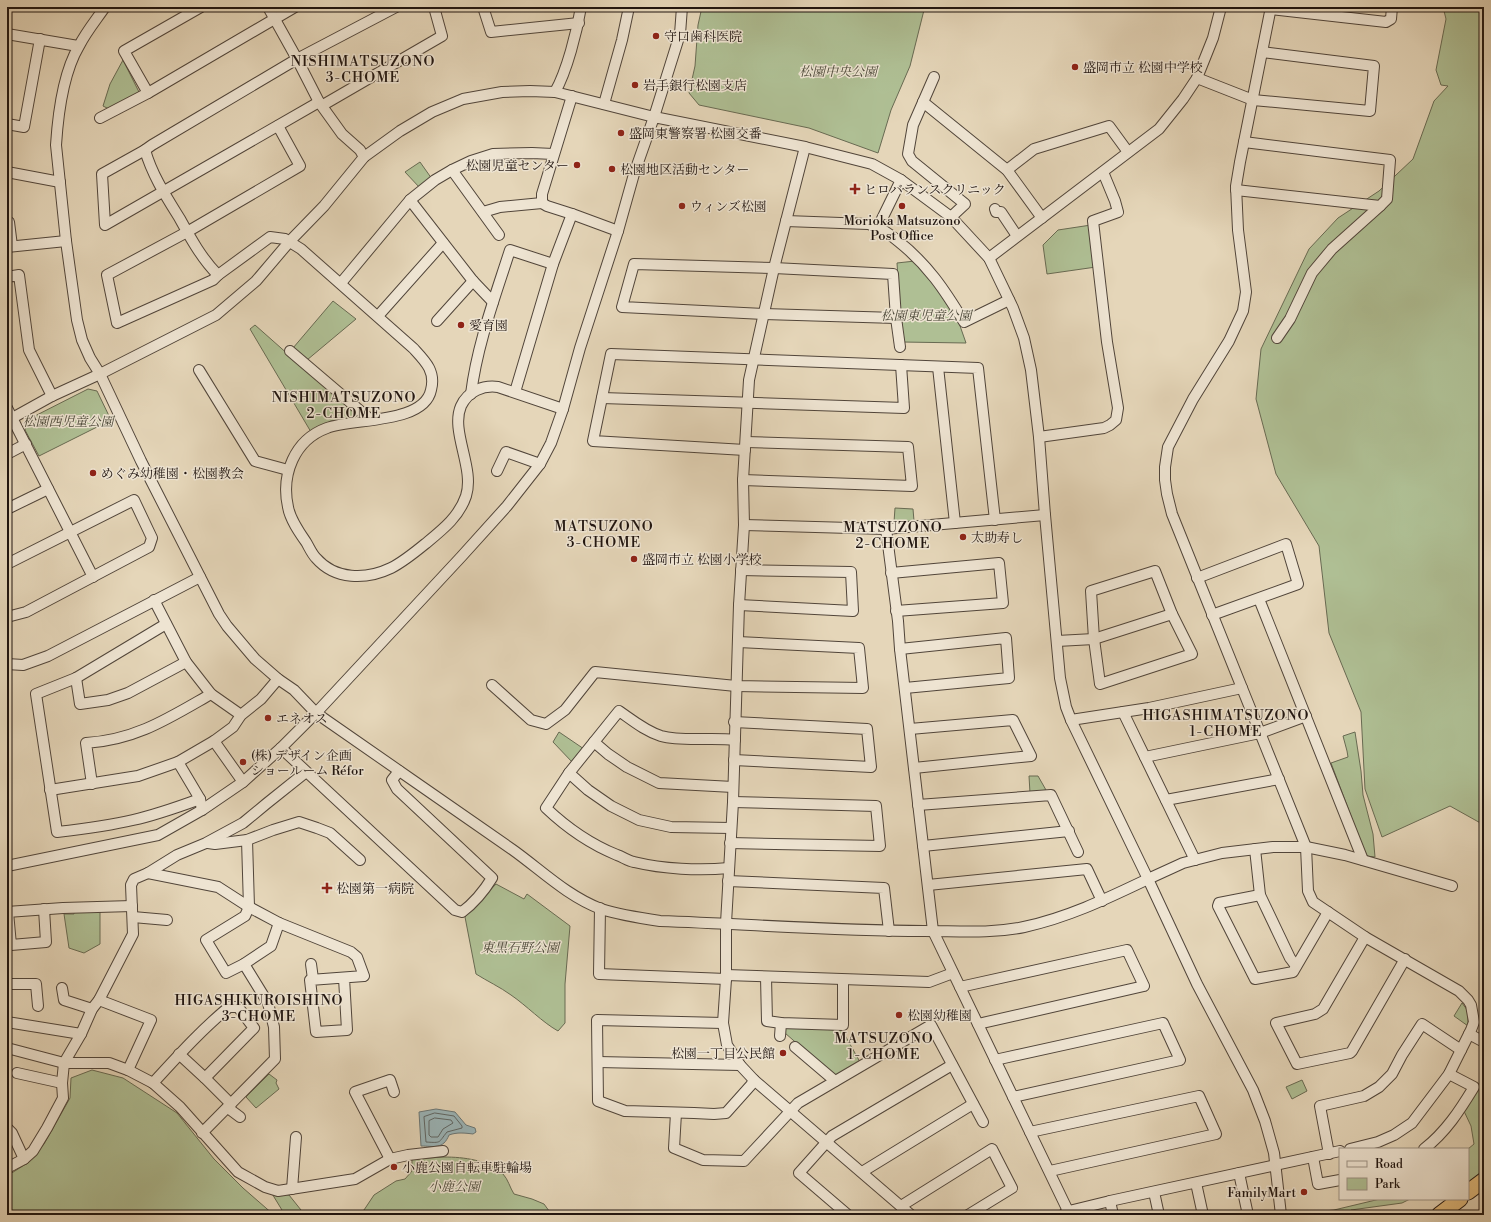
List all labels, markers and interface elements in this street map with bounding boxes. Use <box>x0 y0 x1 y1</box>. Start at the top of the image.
place label: 守口歯科医院 <box>664 29 742 45</box>
marker: 守口歯科医院 <box>651 31 661 41</box>
district label: NISHIMATSUZONO 3-CHOME <box>291 53 435 87</box>
place label: 盛岡市立 松園中学校 <box>1083 60 1203 76</box>
marker: 盛岡市立 松園中学校 <box>1070 62 1080 72</box>
park label: 松園中央公園 <box>799 64 879 80</box>
place label: 岩手銀行松園支店 <box>643 78 747 94</box>
marker: 岩手銀行松園支店 <box>630 80 640 90</box>
place label: 盛岡東警察署 松園交番 <box>629 126 762 142</box>
marker: 盛岡東警察署 松園交番 <box>616 128 626 138</box>
place label: 松園児童センター <box>466 158 569 174</box>
marker: 松園児童センター <box>572 160 582 170</box>
place label: 松園地区活動センター <box>620 162 749 178</box>
marker: 松園地区活動センター <box>607 164 617 174</box>
place label: ヒロバランスクリニック <box>864 182 1006 198</box>
marker: ヒロバランスクリニック <box>849 183 861 195</box>
place label: ウィンズ松園 <box>690 199 767 215</box>
marker: ウィンズ松園 <box>677 201 687 211</box>
marker: Morioka Matsuzono Post Office <box>897 201 907 211</box>
place label: Morioka Matsuzono Post Office <box>843 213 961 244</box>
park label: 松園東児童公園 <box>880 308 973 324</box>
place label: 愛育園 <box>469 318 508 334</box>
marker: 愛育園 <box>456 320 466 330</box>
district label: NISHIMATSUZONO 2-CHOME <box>272 389 416 423</box>
park label: 松園西児童公園 <box>22 414 115 430</box>
place label: めぐみ幼稚園・松園教会 <box>101 466 244 482</box>
marker: めぐみ幼稚園・松園教会 <box>88 468 98 478</box>
district label: MATSUZONO 3-CHOME <box>554 518 654 552</box>
district label: MATSUZONO 2-CHOME <box>843 519 943 553</box>
place label: 太助寿し <box>971 530 1023 546</box>
marker: 太助寿し <box>958 532 968 542</box>
place label: 盛岡市立 松園小学校 <box>642 552 762 568</box>
marker: 盛岡市立 松園小学校 <box>629 554 639 564</box>
district label: HIGASHIMATSUZONO 1-CHOME <box>1143 707 1309 741</box>
place label: エネオス <box>276 711 328 727</box>
marker: エネオス <box>263 713 273 723</box>
place label: (株) デザイン企画 ショールーム Réfor <box>251 748 364 779</box>
marker: (株) デザイン企画 ショールーム Réfor <box>238 757 248 767</box>
place label: 松園第一病院 <box>336 881 414 897</box>
marker: 松園第一病院 <box>321 882 333 894</box>
park label: 東黒石野公園 <box>481 940 561 956</box>
district label: HIGASHIKUROISHINO 3-CHOME <box>174 992 344 1026</box>
place label: 松園幼稚園 <box>907 1008 972 1024</box>
marker: 松園幼稚園 <box>894 1010 904 1020</box>
district label: MATSUZONO 1-CHOME <box>834 1030 934 1064</box>
place label: 松園一丁目公民館 <box>671 1046 775 1062</box>
marker: 松園一丁目公民館 <box>778 1048 788 1058</box>
legend <box>1339 1148 1469 1200</box>
text: Road <box>1375 1157 1403 1172</box>
place label: 小鹿公園自転車駐輪場 <box>402 1160 532 1176</box>
marker: 小鹿公園自転車駐輪場 <box>389 1162 399 1172</box>
text: Park <box>1375 1177 1401 1192</box>
park label: 小鹿公園 <box>428 1179 482 1195</box>
place label: FamilyMart <box>1227 1185 1296 1201</box>
marker: FamilyMart <box>1299 1187 1309 1197</box>

